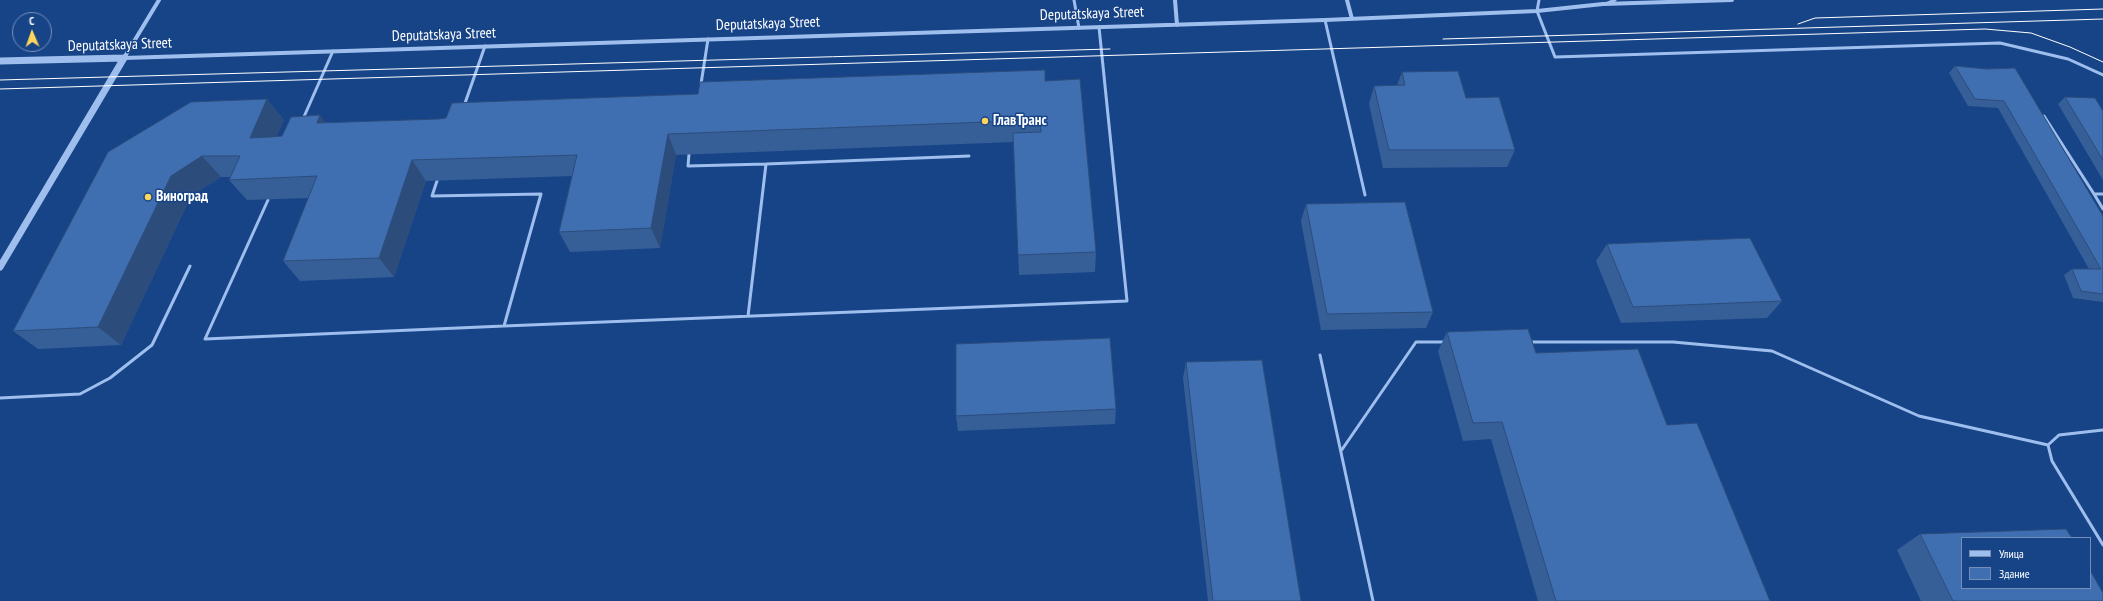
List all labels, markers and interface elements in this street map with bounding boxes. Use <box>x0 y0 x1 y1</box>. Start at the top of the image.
street label: Deputatskaya Street <box>1040 3 1144 25</box>
north arrow <box>12 12 52 52</box>
street label: Deputatskaya Street <box>716 13 820 35</box>
text: С <box>29 14 34 28</box>
street label: Deputatskaya Street <box>392 24 496 46</box>
street label: Deputatskaya Street <box>68 34 172 56</box>
place label: ГлавТранс <box>993 112 1047 130</box>
marker: ГлавТранс <box>980 116 990 126</box>
place label: Виноград <box>156 188 208 206</box>
marker: Виноград <box>143 192 153 202</box>
legend <box>1961 537 2091 589</box>
text: Улица <box>1999 546 2024 561</box>
text: Здание <box>1999 566 2030 581</box>

